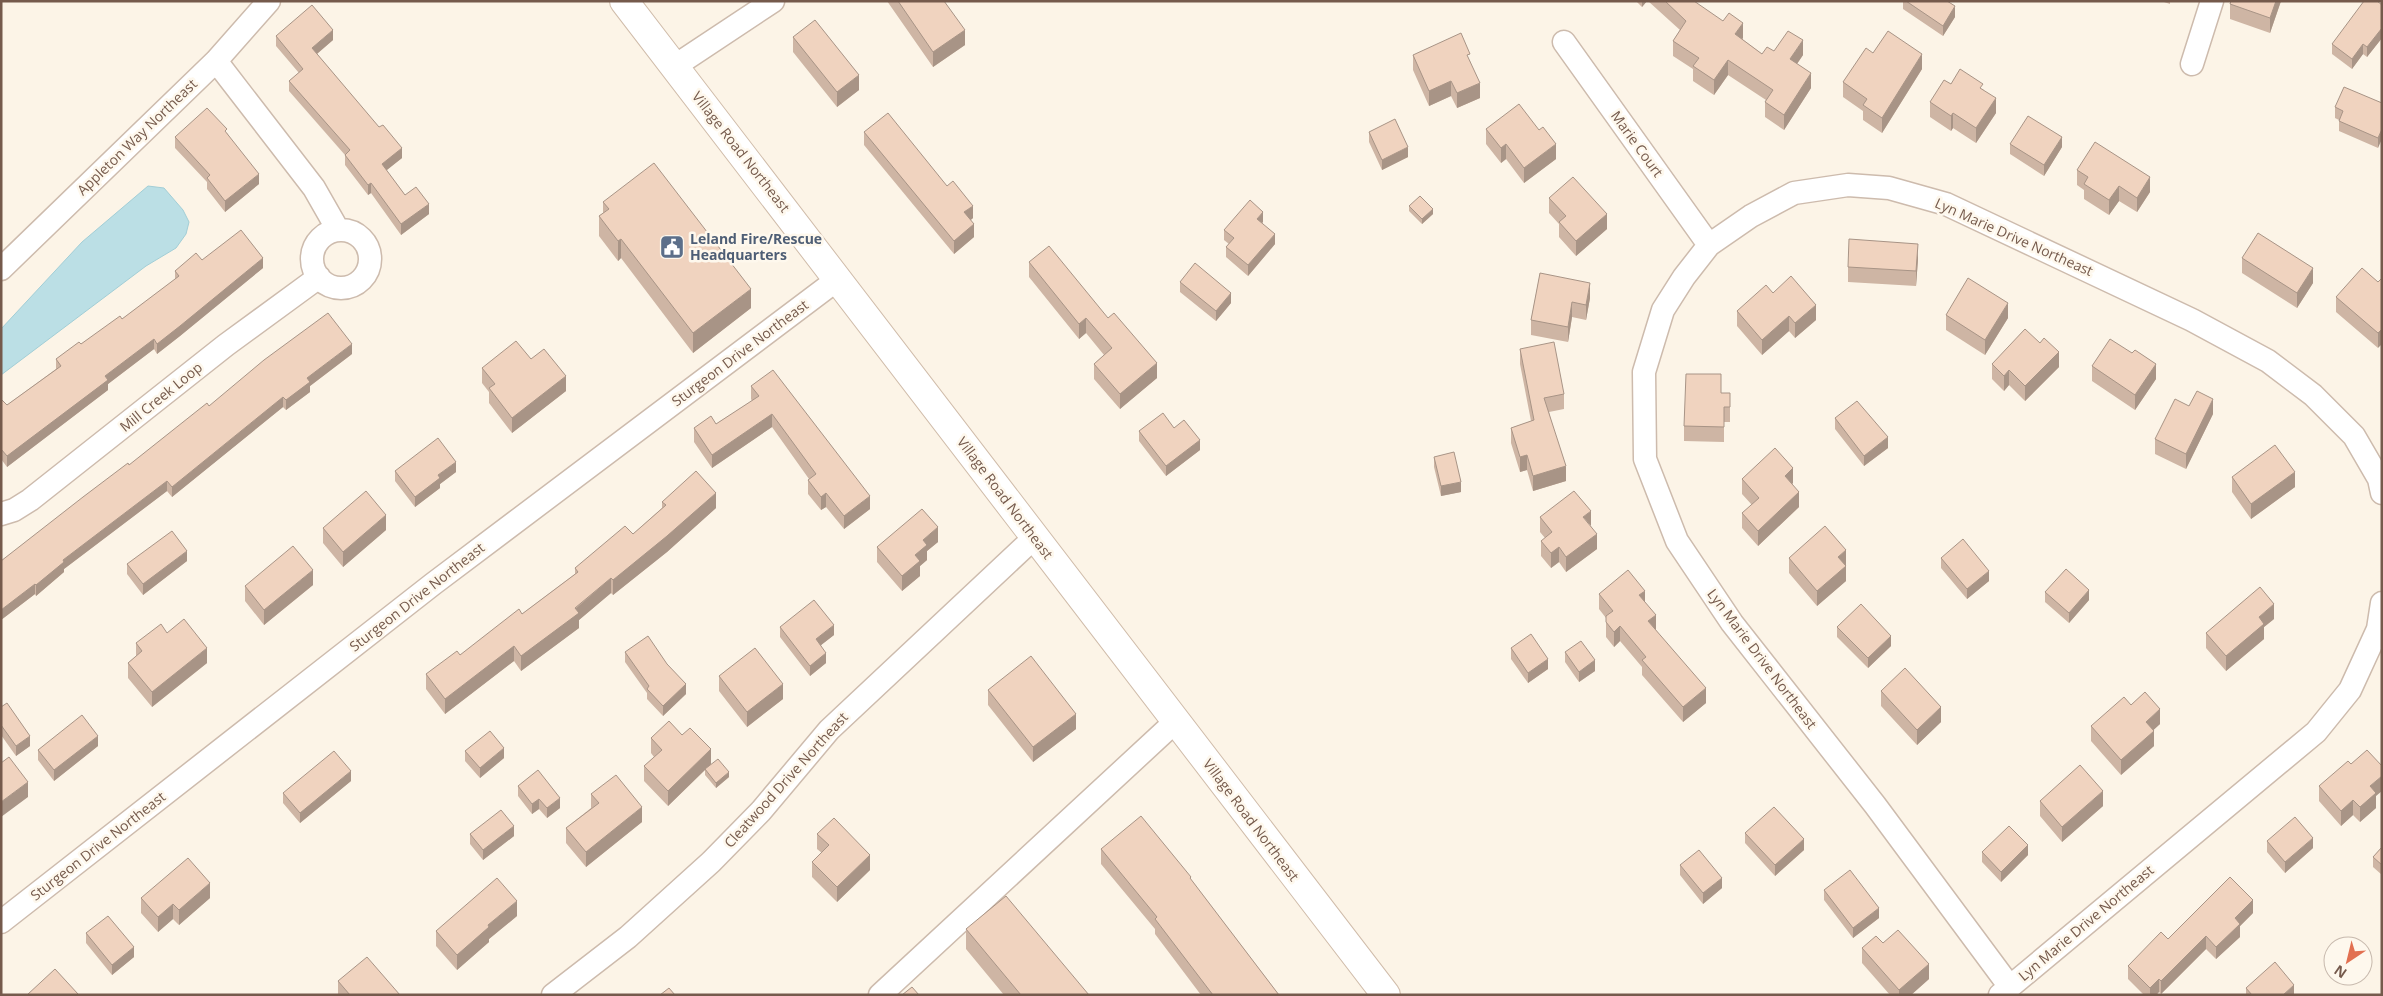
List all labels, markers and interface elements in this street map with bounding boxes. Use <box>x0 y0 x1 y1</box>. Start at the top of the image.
street label: Appleton Way Northeast <box>73 74 201 199</box>
street label: Village Road Northeast <box>688 87 795 216</box>
street label: Marie Court <box>1607 107 1668 181</box>
street label: Lyn Marie Drive Northeast <box>1932 193 2096 280</box>
place label: Leland Fire/Rescue Headquarters <box>690 229 822 264</box>
public building icon: Leland Fire/Rescue Headquarters <box>659 234 685 260</box>
street label: Sturgeon Drive Northeast <box>667 295 812 410</box>
street label: Mill Creek Loop <box>116 358 206 436</box>
street label: Village Road Northeast <box>953 433 1058 563</box>
street label: Sturgeon Drive Northeast <box>345 538 488 655</box>
street label: Lyn Marie Drive Northeast <box>1703 585 1821 733</box>
street label: Cleatwood Drive Northeast <box>720 708 852 852</box>
street label: Village Road Northeast <box>1199 755 1304 885</box>
street label: Sturgeon Drive Northeast <box>26 787 169 904</box>
street label: Lyn Marie Drive Northeast <box>2014 860 2157 985</box>
north arrow <box>2323 936 2373 986</box>
text: N <box>2330 961 2350 983</box>

